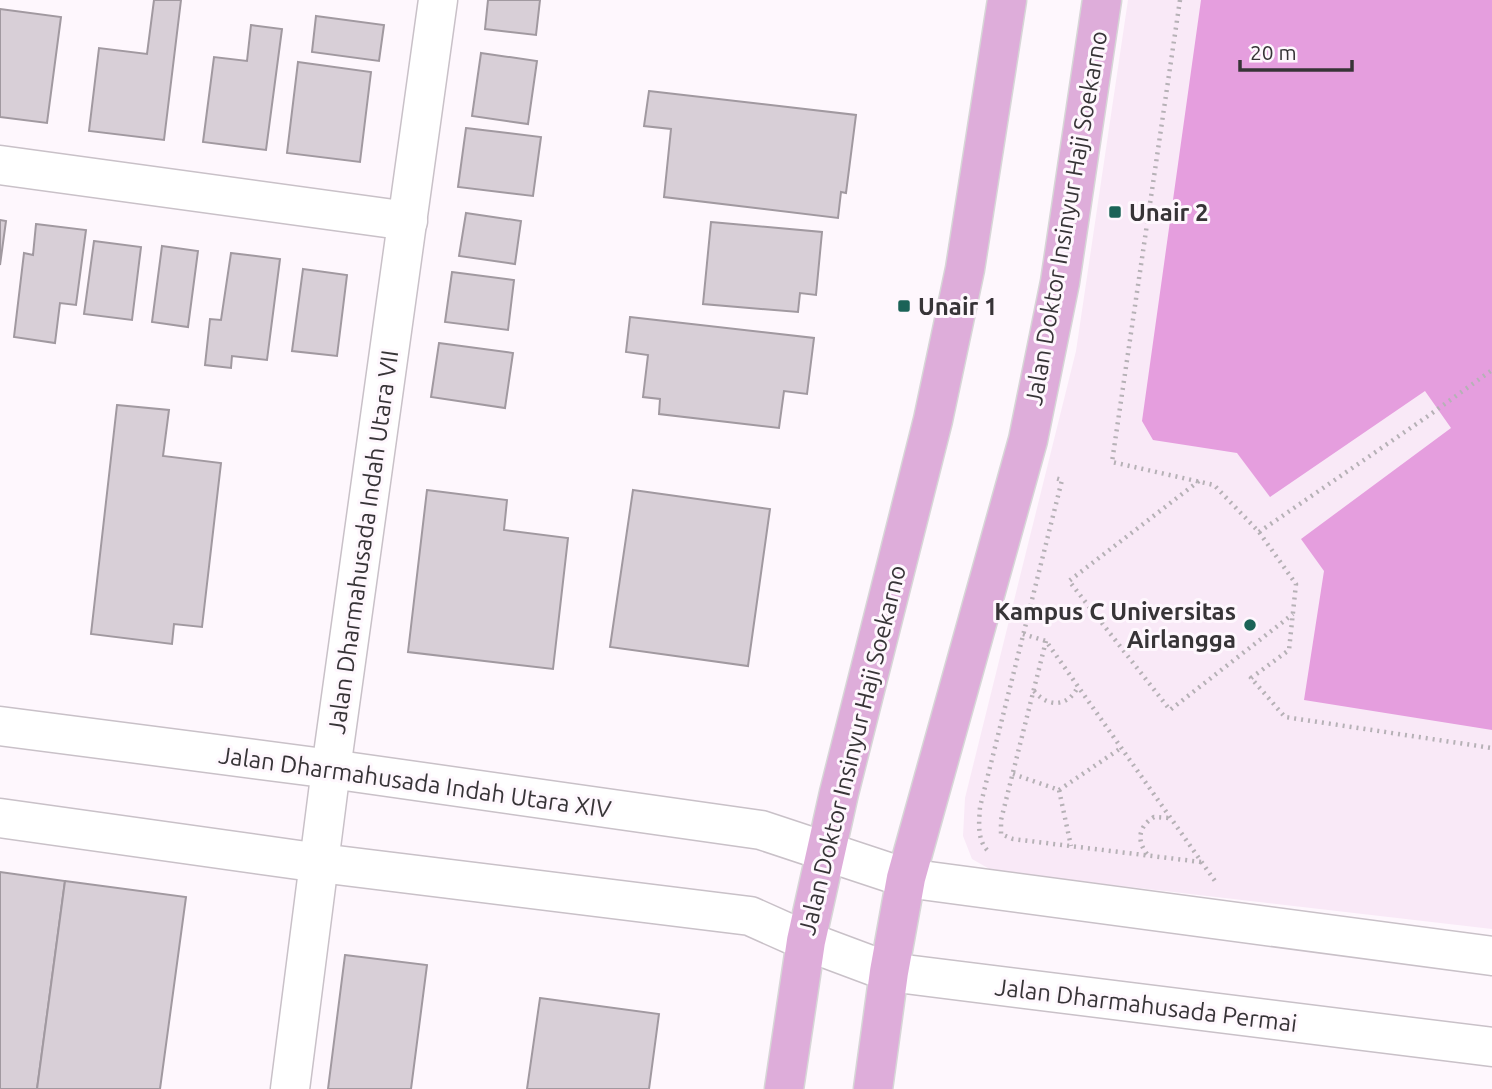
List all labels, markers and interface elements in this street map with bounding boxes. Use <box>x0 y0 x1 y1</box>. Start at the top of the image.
scale bar <box>1240 28 1352 72</box>
street label: Jalan Doktor Insinyur Haji Soekarno <box>1020 29 1112 407</box>
text: 20 m <box>1250 40 1297 64</box>
place label: Unair 2 <box>1129 199 1209 226</box>
marker: Unair 2 <box>1107 204 1123 220</box>
place label: Unair 1 <box>918 293 998 320</box>
marker: Unair 1 <box>896 298 912 314</box>
street label: Jalan Dharmahusada Indah Utara VII <box>323 348 403 736</box>
street label: Jalan Doktor Insinyur Haji Soekarno <box>793 562 911 938</box>
place label: Kampus C Universitas Airlangga <box>994 598 1236 653</box>
marker: Kampus C Universitas Airlangga <box>1242 617 1258 633</box>
street label: Jalan Dharmahusada Indah Utara XIV <box>217 741 613 823</box>
street label: Jalan Dharmahusada Permai <box>993 973 1299 1037</box>

